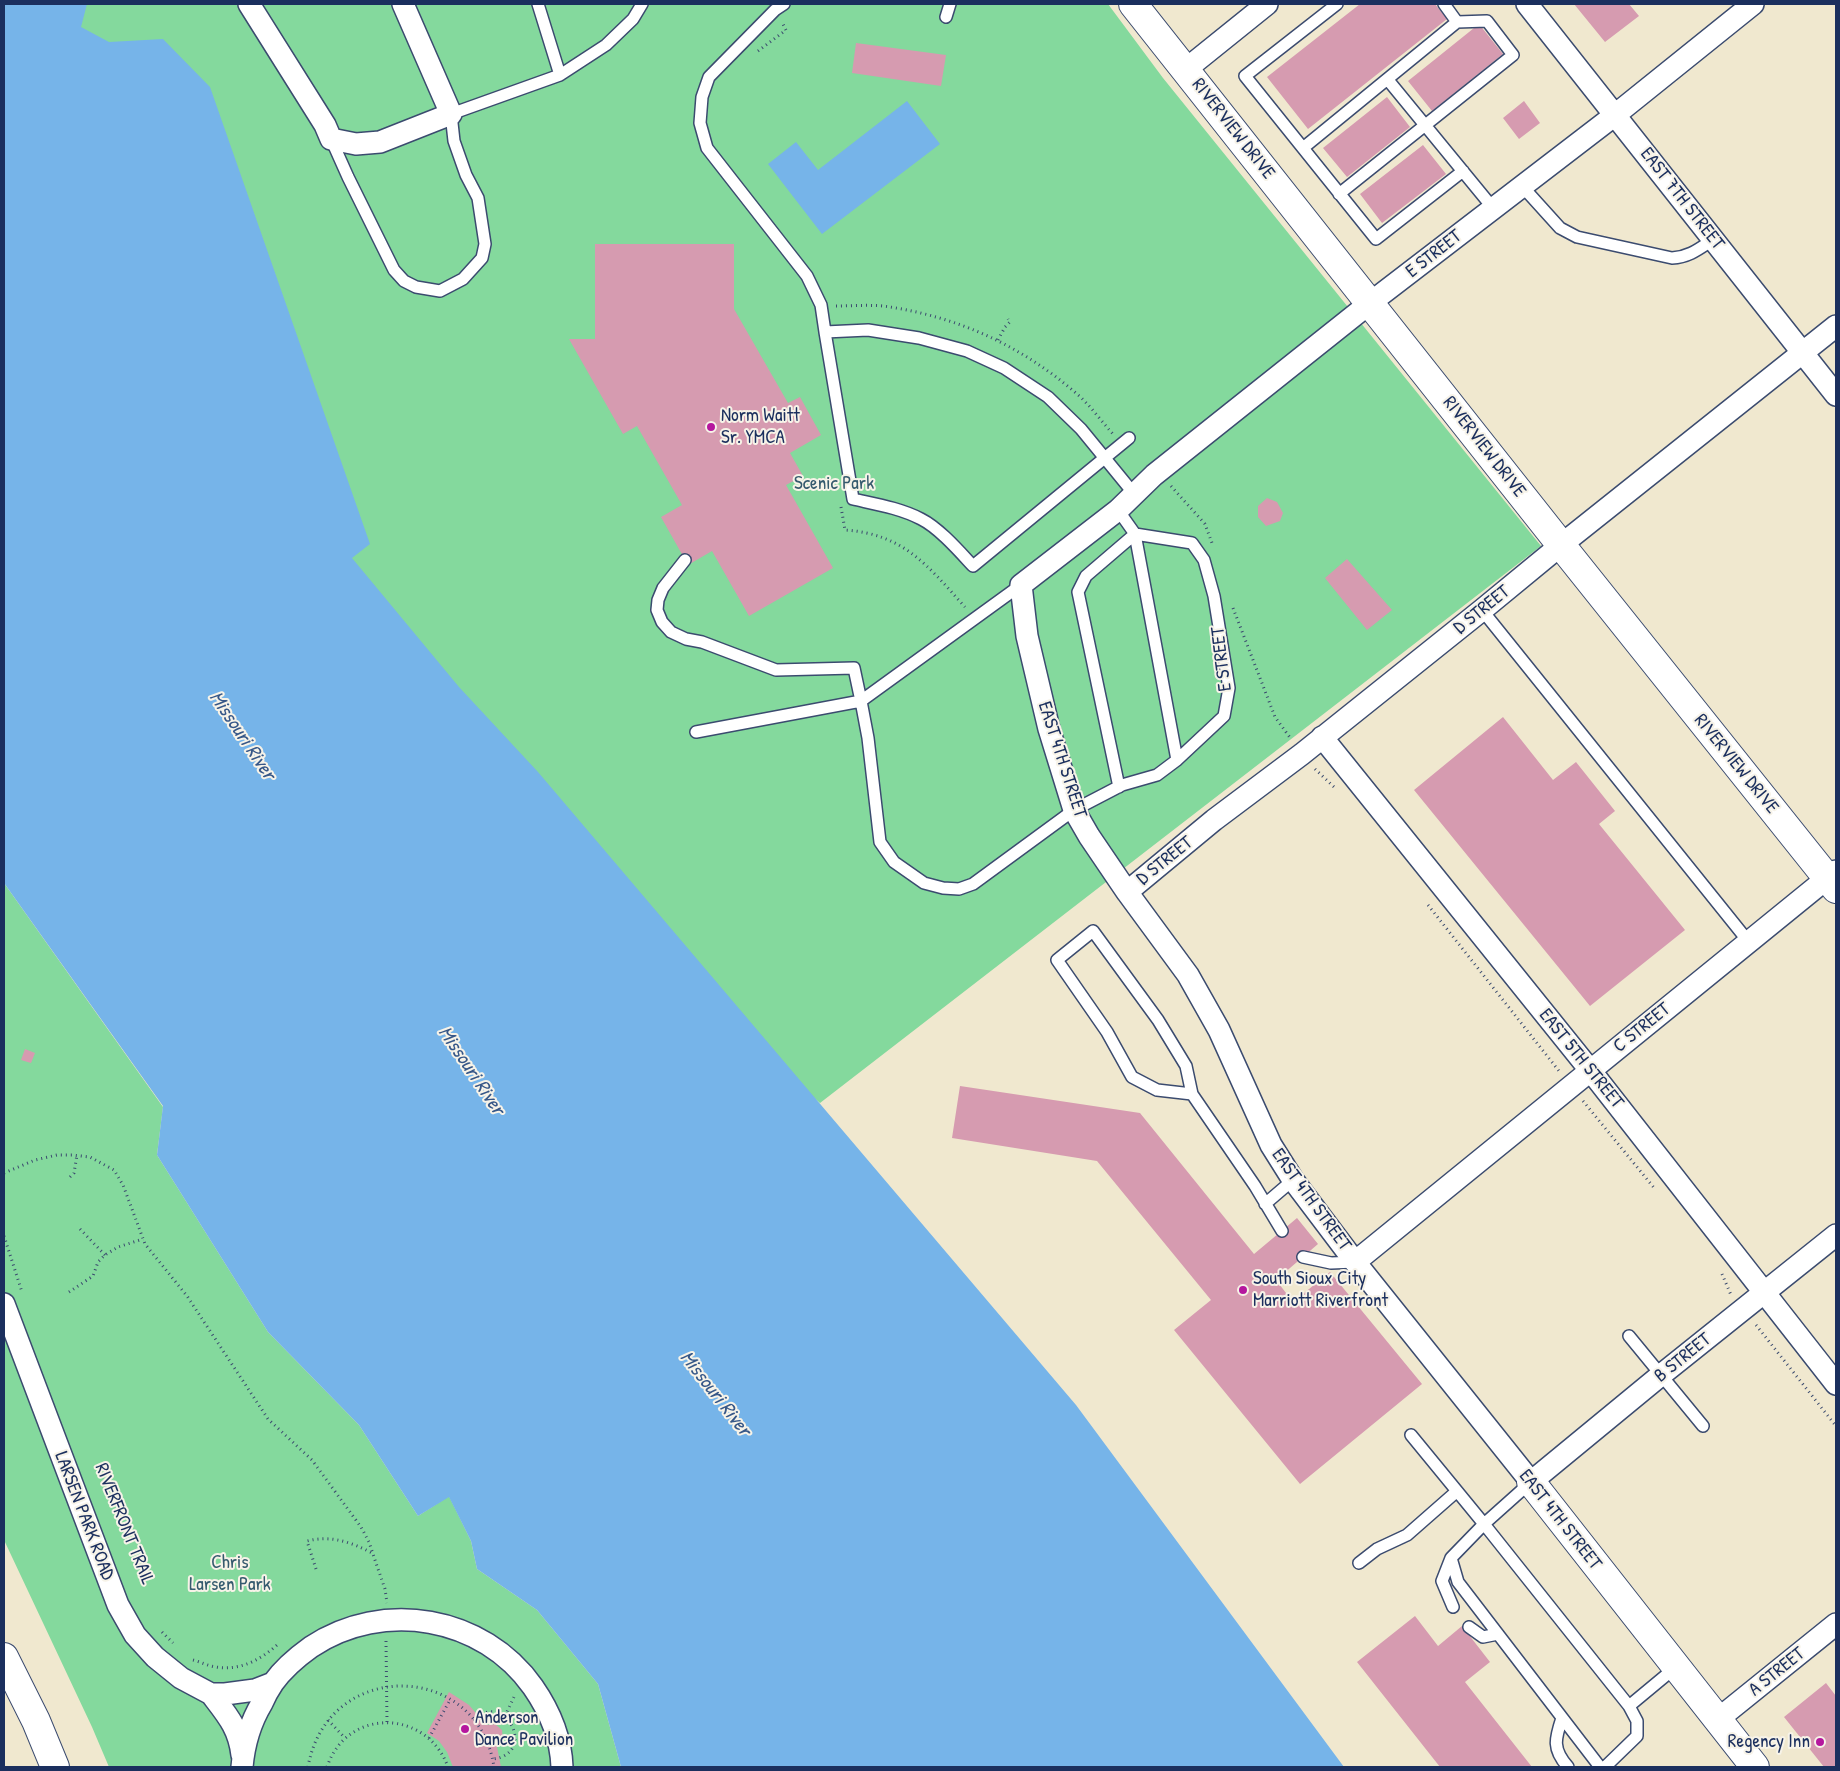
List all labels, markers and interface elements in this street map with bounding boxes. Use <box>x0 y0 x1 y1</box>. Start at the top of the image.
street label: RIVERVIEW DRIVE <box>1187 74 1279 184</box>
street label: EAST 7TH STREET <box>1635 143 1729 255</box>
street label: E STREET <box>1401 225 1467 283</box>
street label: RIVERVIEW DRIVE <box>1438 392 1530 502</box>
place label: Norm Waitt Sr. YMCA <box>721 405 800 449</box>
marker: Norm Waitt Sr. YMCA <box>705 421 717 433</box>
park label: Scenic Park <box>794 473 874 495</box>
street label: D STREET <box>1449 581 1515 639</box>
street label: E STREET <box>1207 626 1237 692</box>
water label: Missouri River <box>204 687 280 785</box>
street label: EAST 4TH STREET <box>1032 699 1092 821</box>
street label: RIVERVIEW DRIVE <box>1689 710 1783 818</box>
street label: D STREET <box>1132 832 1198 890</box>
street label: C STREET <box>1609 998 1675 1058</box>
street label: EAST 5TH STREET <box>1534 1005 1628 1113</box>
water label: Missouri River <box>433 1022 509 1120</box>
street label: EAST 4TH STREET <box>1266 1144 1356 1256</box>
place label: South Sioux City Marriott Riverfront <box>1253 1268 1388 1312</box>
marker: South Sioux City Marriott Riverfront <box>1237 1284 1249 1296</box>
street label: B STREET <box>1650 1328 1716 1388</box>
water label: Missouri River <box>674 1346 756 1442</box>
street label: LARSEN PARK ROAD <box>49 1449 119 1583</box>
street label: RIVERFRONT TRAIL <box>89 1460 159 1588</box>
street label: EAST 4TH STREET <box>1514 1465 1606 1575</box>
park label: Chris Larsen Park <box>189 1552 271 1596</box>
street label: A STREET <box>1744 1643 1810 1701</box>
place label: Anderson Dance Pavilion <box>475 1707 573 1751</box>
marker: Anderson Dance Pavilion <box>459 1723 471 1735</box>
place label: Regency Inn <box>1728 1731 1810 1753</box>
marker: Regency Inn <box>1814 1736 1826 1748</box>

